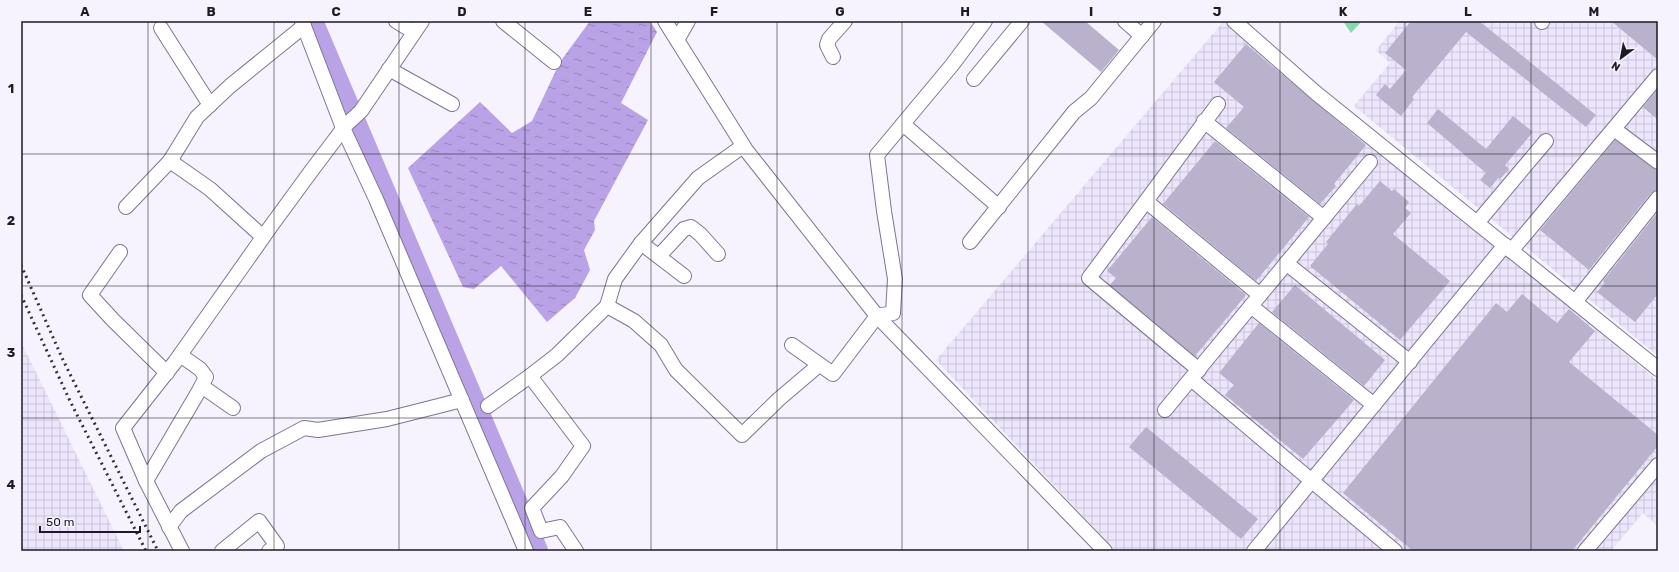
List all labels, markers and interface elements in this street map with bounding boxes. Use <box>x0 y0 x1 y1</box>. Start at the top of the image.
text: A <box>80 4 90 19</box>
text: B <box>206 4 216 19</box>
text: C <box>331 4 341 19</box>
text: D <box>457 4 467 19</box>
text: E <box>584 4 592 19</box>
text: F <box>710 4 718 19</box>
text: G <box>835 4 845 19</box>
text: H <box>960 4 970 19</box>
text: I <box>1089 4 1093 19</box>
text: J <box>1213 4 1221 19</box>
text: K <box>1339 4 1348 19</box>
text: L <box>1464 4 1472 19</box>
text: M <box>1589 4 1599 19</box>
north arrow <box>1601 38 1641 78</box>
text: N <box>1609 58 1623 74</box>
text: 1 <box>8 81 14 96</box>
text: 2 <box>7 213 15 228</box>
text: 3 <box>7 345 16 360</box>
text: 4 <box>7 477 16 492</box>
scale bar <box>40 508 140 534</box>
text: 50 m <box>46 515 74 529</box>

